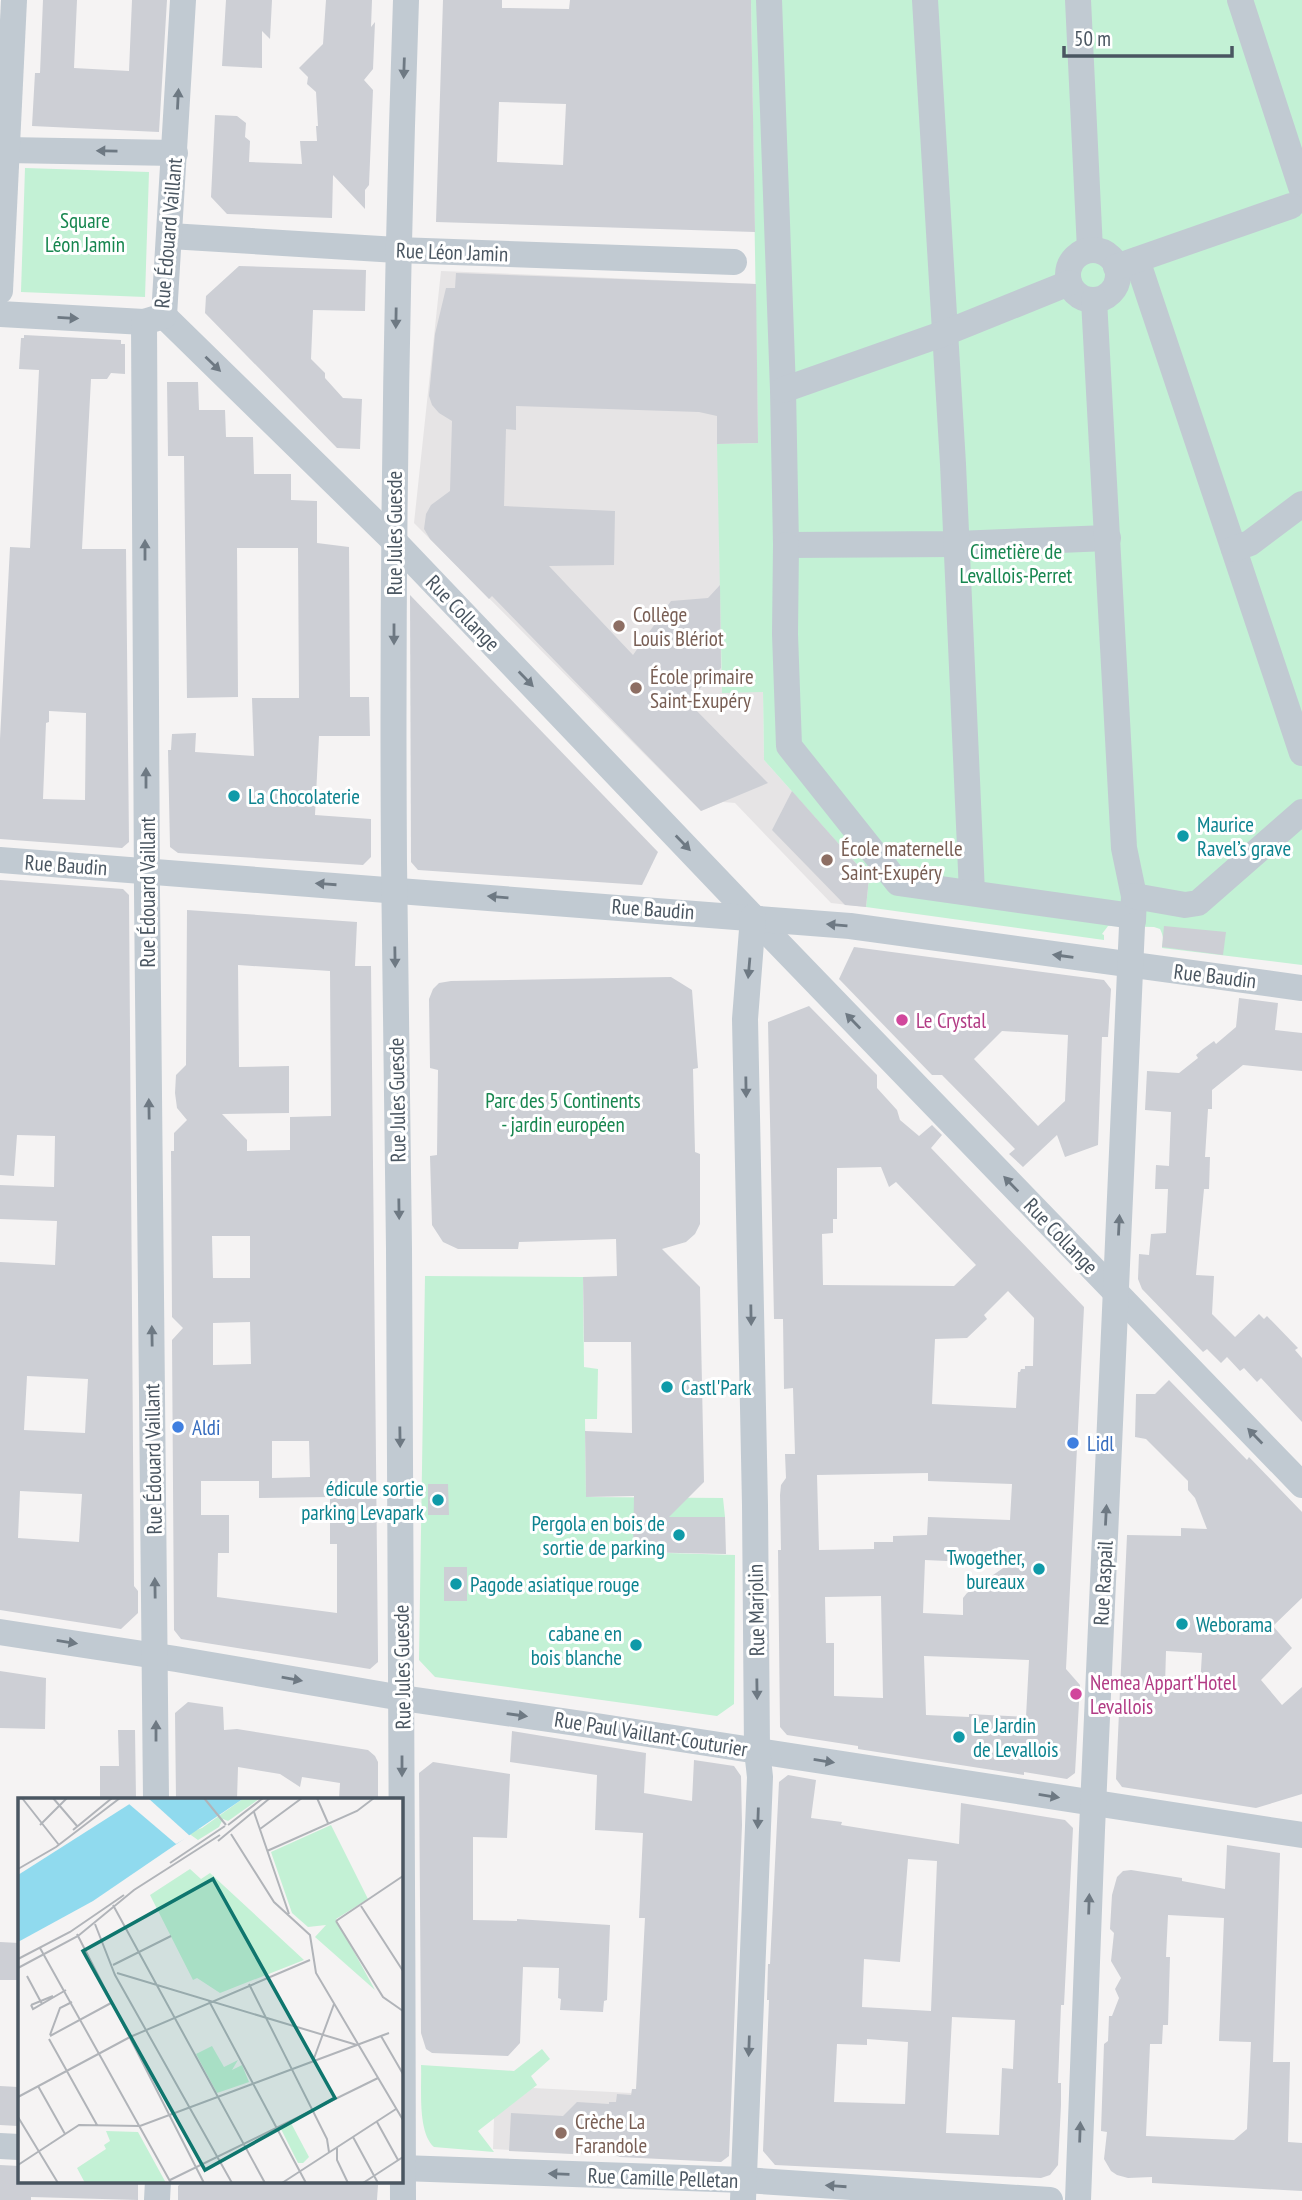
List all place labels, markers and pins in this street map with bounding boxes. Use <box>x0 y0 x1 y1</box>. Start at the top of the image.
place label: Collège Louis Blériot <box>633 601 724 652</box>
marker: Collège Louis Blériot <box>611 618 627 634</box>
place label: École primaire Saint-Exupéry <box>650 663 754 714</box>
marker: École primaire Saint-Exupéry <box>628 680 644 696</box>
place label: La Chocolaterie <box>248 783 360 810</box>
marker: La Chocolaterie <box>226 788 242 804</box>
place label: Maurice Ravel’s grave <box>1197 811 1291 862</box>
marker: Maurice Ravel’s grave <box>1175 828 1191 844</box>
place label: École maternelle Saint-Exupéry <box>841 835 963 886</box>
marker: École maternelle Saint-Exupéry <box>819 852 835 868</box>
place label: Le Crystal <box>916 1007 986 1034</box>
marker: Le Crystal <box>894 1012 910 1028</box>
place label: Castl'Park <box>681 1374 752 1401</box>
marker: Castl'Park <box>659 1379 675 1395</box>
place label: Aldi <box>192 1414 220 1441</box>
marker: Aldi <box>170 1419 186 1435</box>
place label: Lidl <box>1087 1430 1114 1457</box>
marker: Lidl <box>1065 1435 1081 1451</box>
place label: édicule sortie parking Levapark <box>301 1475 424 1526</box>
marker: édicule sortie parking Levapark <box>430 1492 446 1508</box>
place label: Pergola en bois de sortie de parking <box>531 1510 665 1561</box>
marker: Pergola en bois de sortie de parking <box>671 1527 687 1543</box>
place label: Twogether, bureaux <box>947 1544 1025 1595</box>
marker: Twogether, bureaux <box>1031 1561 1047 1577</box>
place label: Pagode asiatique rouge <box>470 1571 639 1598</box>
marker: Pagode asiatique rouge <box>448 1576 464 1592</box>
place label: Weborama <box>1196 1611 1272 1638</box>
marker: Weborama <box>1174 1616 1190 1632</box>
place label: cabane en bois blanche <box>531 1620 622 1671</box>
marker: cabane en bois blanche <box>628 1637 644 1653</box>
place label: Nemea Appart'Hotel Levallois <box>1090 1669 1237 1720</box>
marker: Nemea Appart'Hotel Levallois <box>1068 1686 1084 1702</box>
place label: Le Jardin de Levallois <box>973 1712 1058 1763</box>
marker: Le Jardin de Levallois <box>951 1729 967 1745</box>
place label: Crèche La Farandole <box>575 2108 647 2159</box>
marker: Crèche La Farandole <box>553 2125 569 2141</box>

